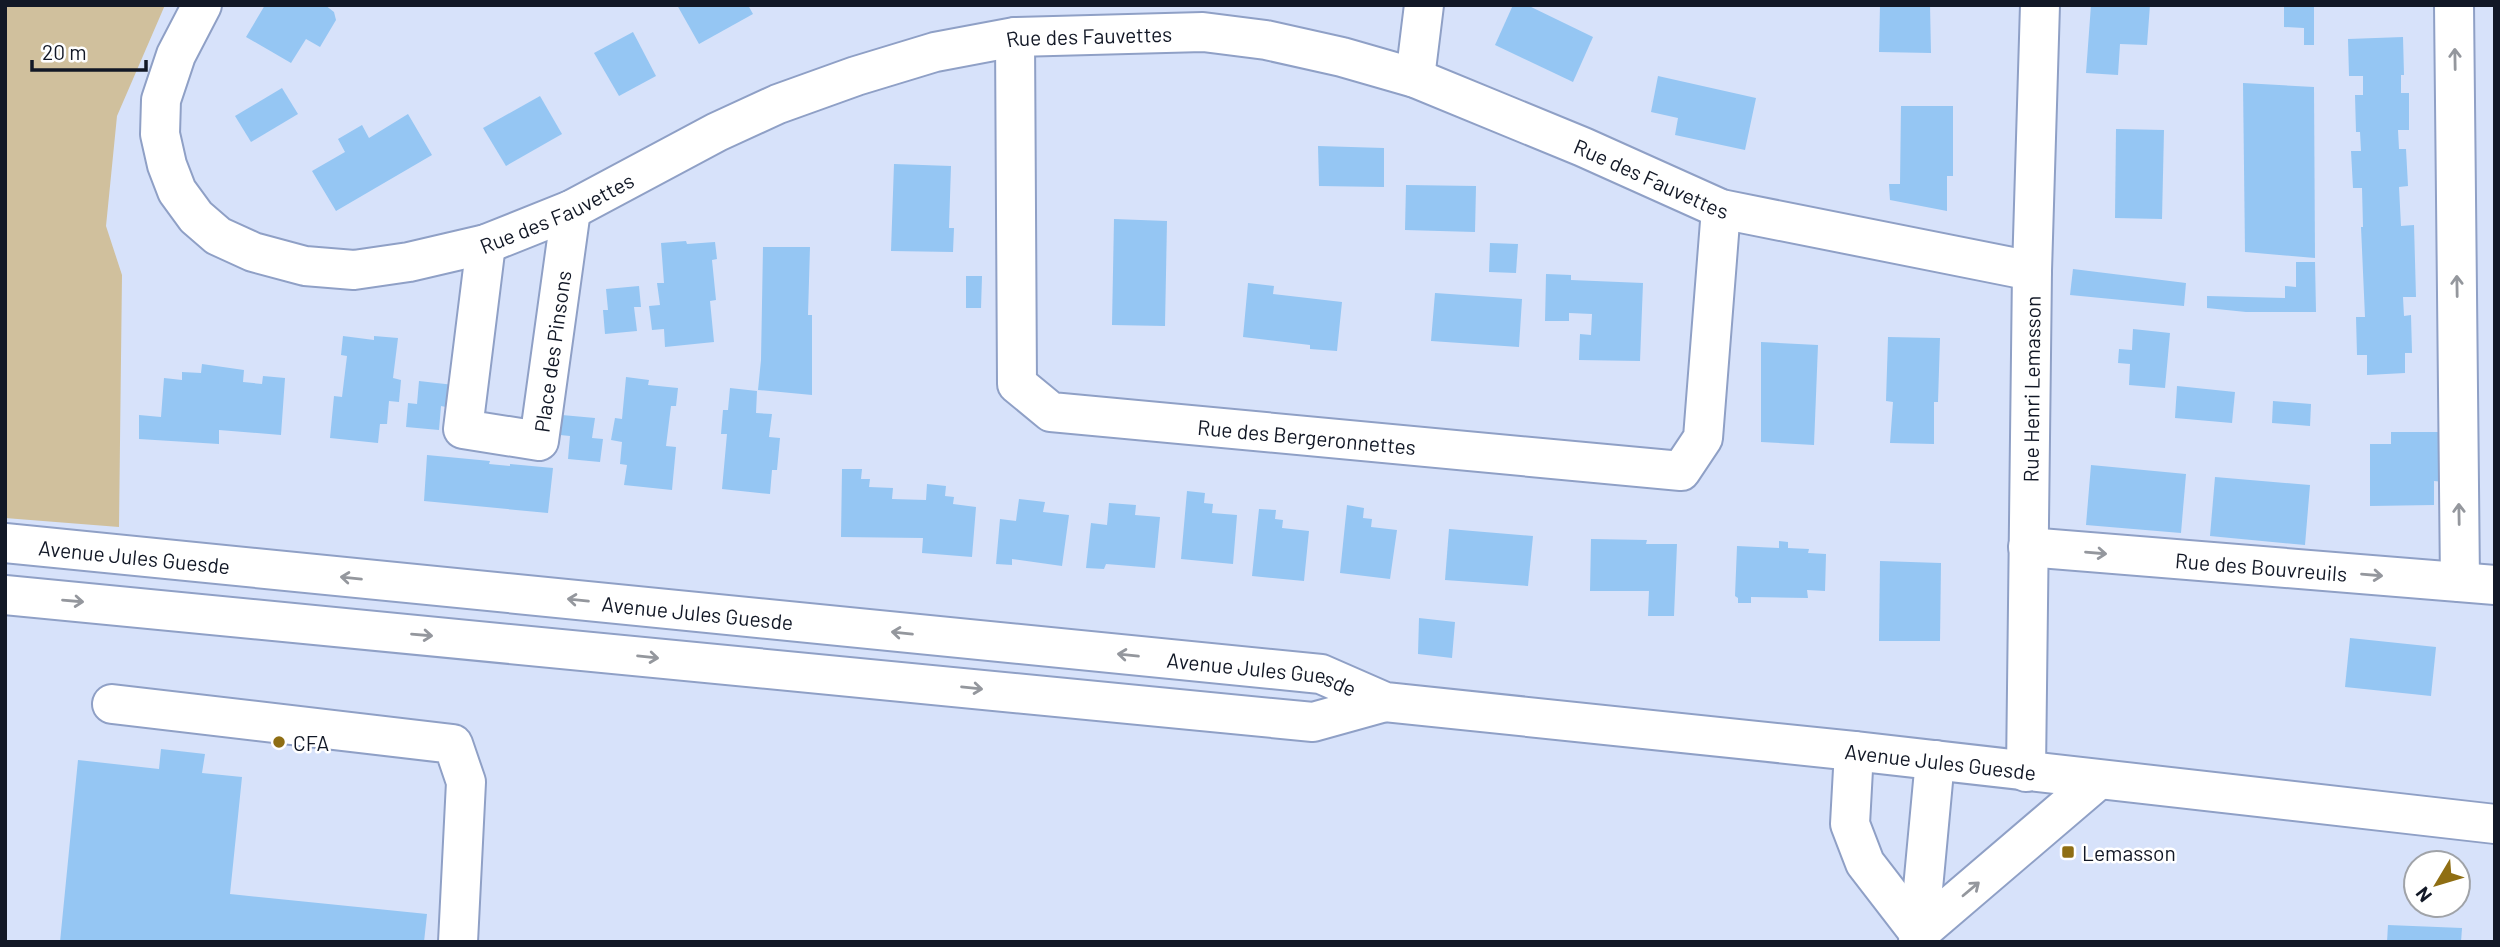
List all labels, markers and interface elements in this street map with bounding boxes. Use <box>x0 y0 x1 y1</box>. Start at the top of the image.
street label: Rue des Fauvettes <box>1004 20 1173 51</box>
scale bar <box>32 28 145 72</box>
text: 20 m <box>42 39 87 64</box>
one-way arrow <box>2448 48 2462 71</box>
street label: Rue des Fauvettes <box>1571 132 1730 223</box>
street label: Rue des Fauvettes <box>476 167 638 258</box>
street label: Place des Pinsons <box>528 269 575 434</box>
one-way arrow <box>2450 275 2464 298</box>
street label: Rue Henri Lemasson <box>2017 295 2044 483</box>
street label: Rue des Bergeronnettes <box>1197 413 1417 459</box>
one-way arrow <box>2453 503 2466 526</box>
street label: Avenue Jules Guesde <box>37 534 231 578</box>
one-way arrow <box>2084 547 2107 560</box>
street label: Rue des Bouvreuils <box>2174 547 2348 585</box>
one-way arrow <box>2360 569 2382 582</box>
one-way arrow <box>341 571 363 584</box>
street label: Avenue Jules Guesde <box>601 590 795 634</box>
one-way arrow <box>567 594 590 607</box>
one-way arrow <box>61 595 84 608</box>
one-way arrow <box>891 626 914 639</box>
one-way arrow <box>410 628 432 641</box>
street label: Avenue Jules Guesde <box>1166 646 1361 701</box>
one-way arrow <box>1117 648 1140 661</box>
one-way arrow <box>636 650 659 663</box>
one-way arrow <box>960 682 983 695</box>
place label: CFA <box>293 730 330 755</box>
marker: CFA <box>271 734 287 750</box>
street label: Avenue Jules Guesde <box>1844 738 2038 784</box>
place label: Lemasson <box>2082 840 2176 865</box>
marker: Lemasson <box>2060 844 2076 860</box>
north arrow <box>2402 849 2472 919</box>
one-way arrow <box>1961 881 1979 897</box>
text: N <box>2410 883 2436 907</box>

